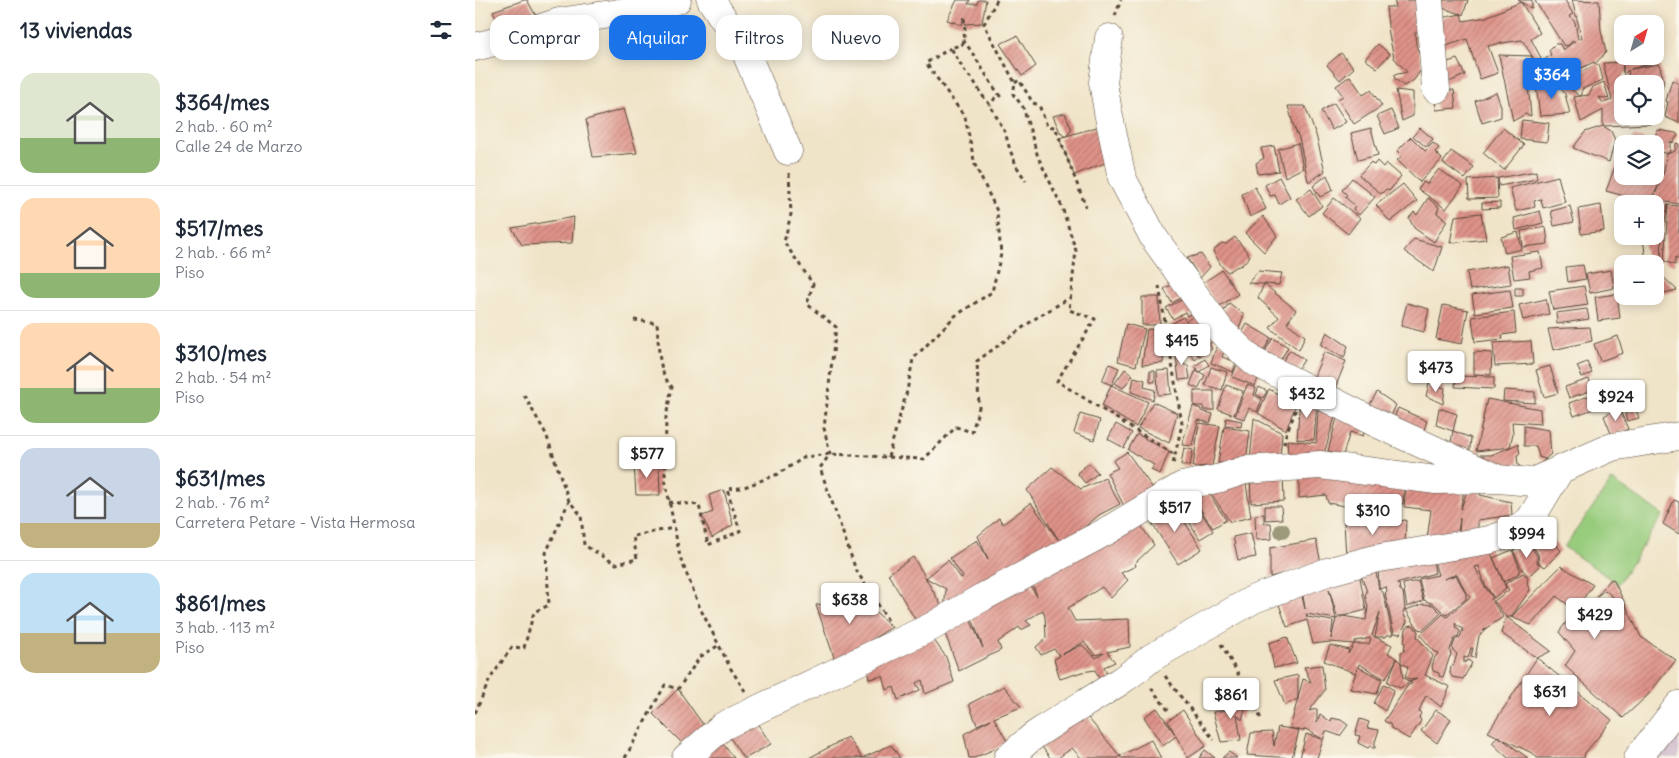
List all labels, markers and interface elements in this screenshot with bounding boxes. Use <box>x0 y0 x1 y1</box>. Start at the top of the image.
chip: Comprar <box>490 15 599 60</box>
chip: Alquilar <box>609 15 706 60</box>
chip: Filtros <box>716 15 802 60</box>
chip: Nuevo <box>812 15 899 60</box>
north arrow <box>1614 15 1664 65</box>
map controls <box>1614 15 1664 305</box>
icon: filters <box>427 16 455 44</box>
text: 13 viviendas <box>20 17 132 44</box>
pin: $364 <box>1522 58 1582 100</box>
text: $364 <box>1534 64 1570 84</box>
button: locate <box>1614 75 1664 125</box>
text: $364/mes <box>175 89 269 116</box>
icon: home <box>60 93 120 153</box>
text: 2 hab. · 60 m² <box>175 116 273 136</box>
button: layers <box>1614 135 1664 185</box>
text: Calle 24 de Marzo <box>175 136 303 156</box>
button: + <box>1614 195 1664 245</box>
text: $517/mes <box>175 215 263 242</box>
icon: home <box>60 218 120 278</box>
text: 2 hab. · 66 m² <box>175 242 272 262</box>
button: − <box>1614 255 1664 305</box>
text: Piso <box>175 262 204 282</box>
pin: $415 <box>1152 324 1212 366</box>
text: $415 <box>1165 330 1199 350</box>
text: $310/mes <box>175 340 267 367</box>
icon: home <box>60 343 120 403</box>
pin: $473 <box>1406 350 1466 393</box>
text: $473 <box>1419 357 1453 377</box>
text: 2 hab. · 54 m² <box>175 367 272 387</box>
pin: $432 <box>1277 376 1337 419</box>
pin: $924 <box>1586 380 1646 422</box>
text: $432 <box>1289 383 1325 403</box>
text: $924 <box>1598 386 1634 406</box>
text: Piso <box>175 387 204 407</box>
pin: $577 <box>617 436 677 479</box>
text: $577 <box>630 443 664 463</box>
text: $631/mes <box>175 465 265 492</box>
icon: home <box>60 468 120 528</box>
pin: $517 <box>1145 490 1205 533</box>
text: 2 hab. · 76 m² <box>175 492 270 512</box>
pin: $310 <box>1343 494 1403 536</box>
text: $517 <box>1159 497 1191 517</box>
text: $310 <box>1356 500 1390 520</box>
text: Carretera Petare - Vista Hermosa <box>175 512 415 532</box>
pin: $994 <box>1497 516 1557 559</box>
text: $994 <box>1509 523 1545 543</box>
pin: $638 <box>820 582 880 625</box>
text: $638 <box>832 589 868 609</box>
text: $861/mes <box>175 590 266 617</box>
icon: home <box>60 593 120 653</box>
pin: $429 <box>1565 598 1625 640</box>
text: $429 <box>1577 604 1613 624</box>
text: 3 hab. · 113 m² <box>175 617 275 637</box>
text: Piso <box>175 637 204 657</box>
pin: $631 <box>1520 674 1580 717</box>
pin: $861 <box>1201 678 1261 720</box>
text: $631 <box>1533 681 1567 701</box>
text: $861 <box>1214 684 1248 704</box>

